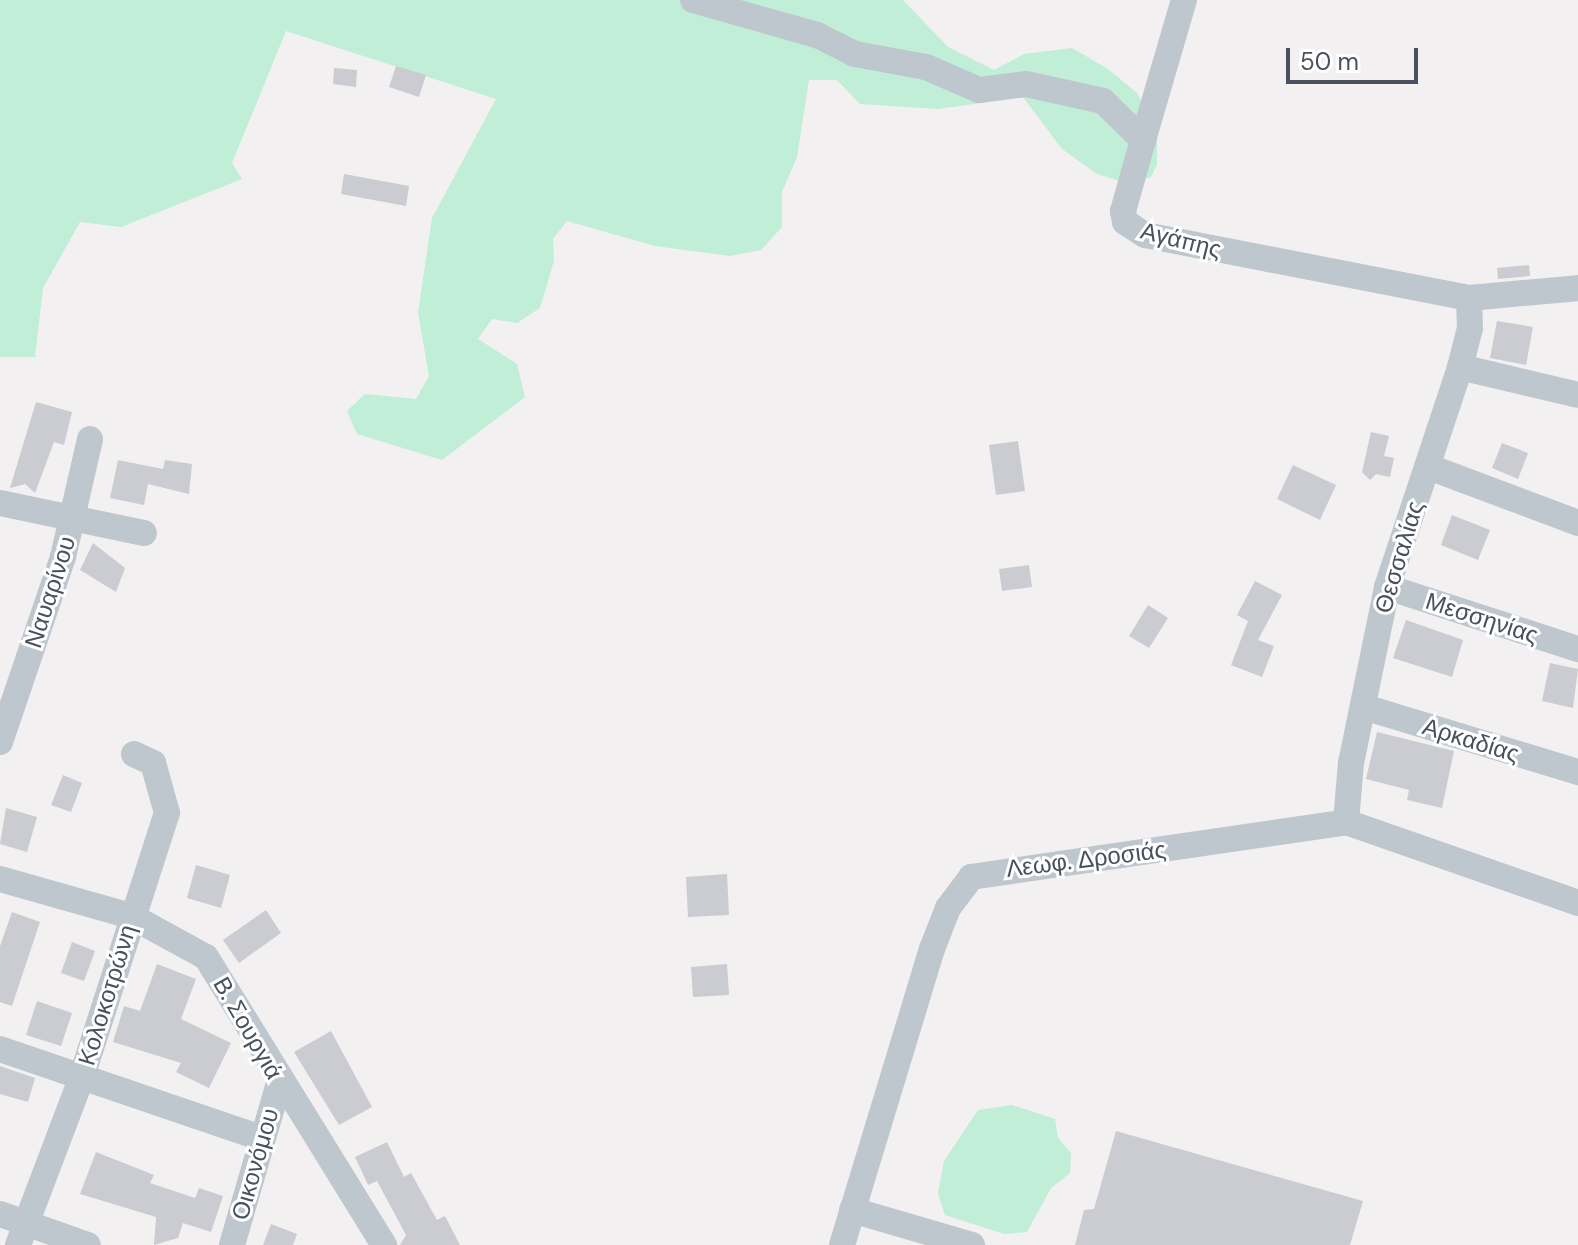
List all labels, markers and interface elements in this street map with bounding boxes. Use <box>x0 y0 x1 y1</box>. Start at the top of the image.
scale bar <box>1290 32 1422 82</box>
text: 50 m <box>1300 46 1359 77</box>
street label: Αγάπης <box>1138 216 1224 264</box>
street label: Θεσσαλίας <box>1368 497 1430 617</box>
street label: Ναυαρίνου <box>18 533 82 651</box>
street label: Μεσσηνίας <box>1422 586 1542 650</box>
street label: Αρκαδίας <box>1419 712 1523 768</box>
street label: Λεωφ. Δροσιάς <box>1004 835 1168 883</box>
street label: Κολοκοτρώνη <box>72 921 142 1069</box>
street label: Β. Σουργιά <box>207 972 289 1084</box>
street label: Οικονόμου <box>225 1105 285 1223</box>

